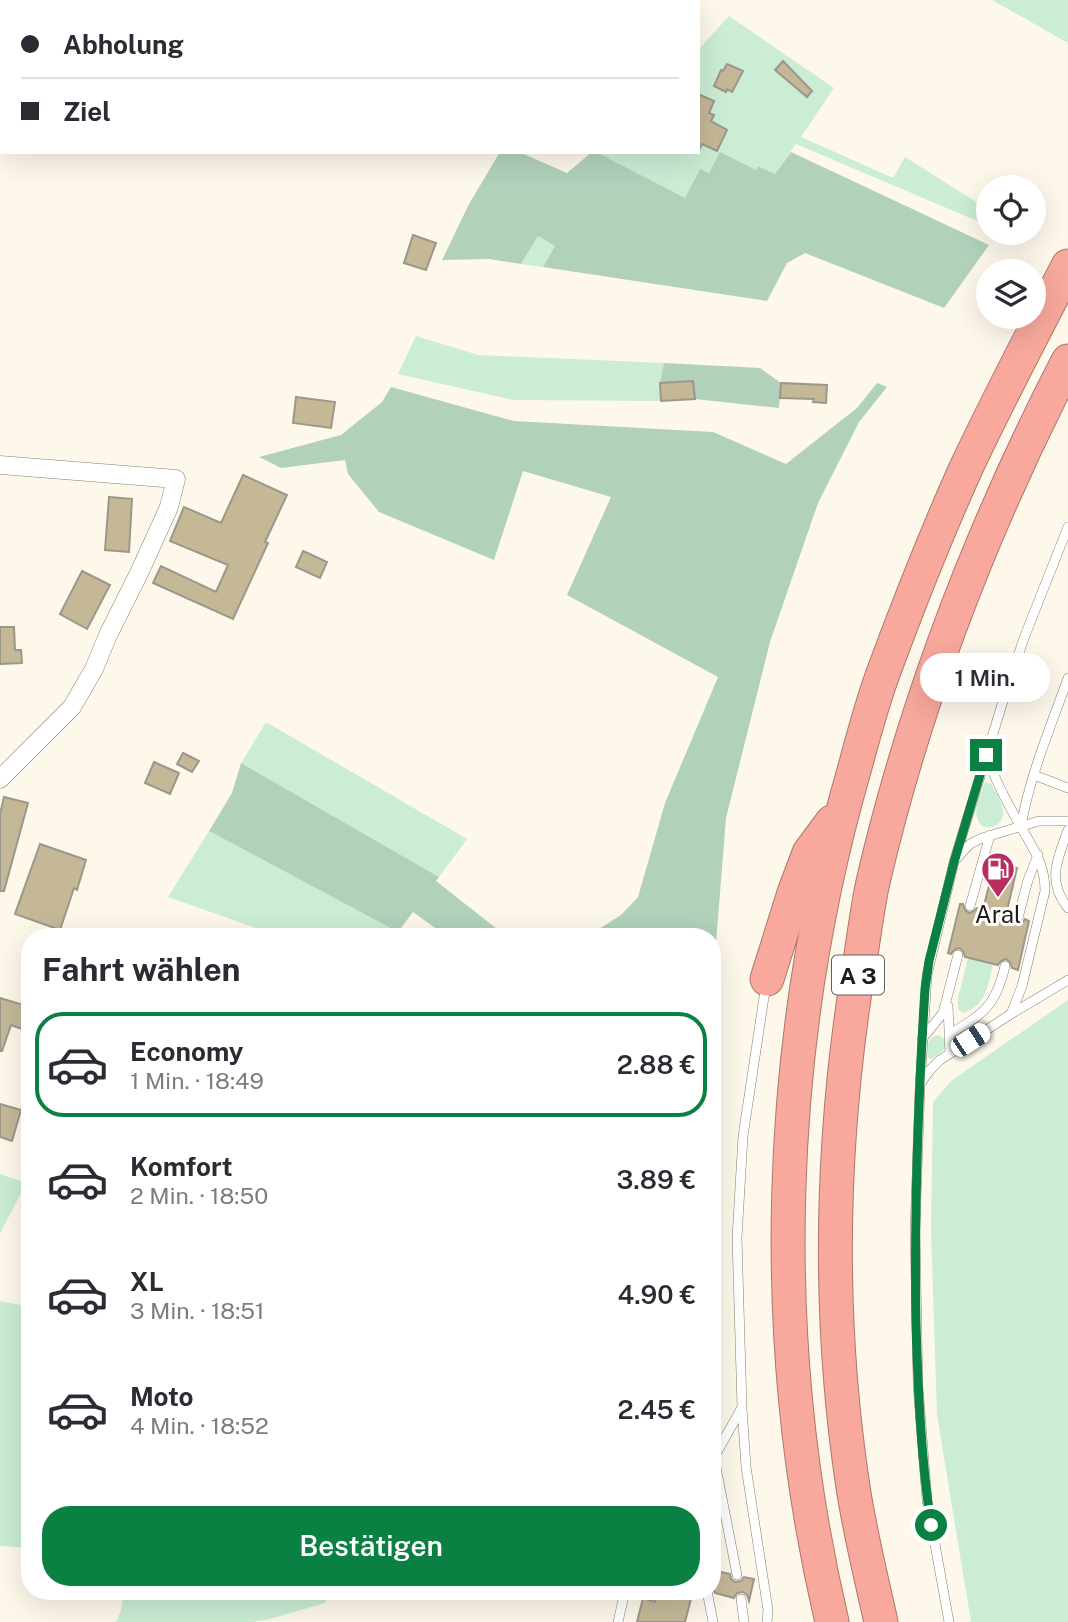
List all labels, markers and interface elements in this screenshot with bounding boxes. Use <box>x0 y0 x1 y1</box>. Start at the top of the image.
text: Abholung <box>63 29 184 60</box>
text: Ziel <box>63 96 111 127</box>
map controls <box>976 175 1046 329</box>
button: locate <box>976 175 1046 245</box>
button: layers <box>976 259 1046 329</box>
callout: 1 Min. <box>921 654 1051 702</box>
text: 1 Min. <box>954 664 1016 691</box>
route end <box>970 739 1002 771</box>
fuel station icon: Aral <box>979 850 1017 899</box>
place label: Aral <box>975 900 1021 928</box>
text: Fahrt wählen <box>42 951 241 988</box>
road number: A 3 <box>832 956 884 994</box>
car <box>947 1020 994 1060</box>
icon: car <box>46 1033 109 1096</box>
text: Economy <box>130 1036 243 1067</box>
text: 2.88 € <box>617 1049 696 1080</box>
text: 1 Min. · 18:49 <box>130 1067 264 1094</box>
icon: car <box>46 1148 109 1211</box>
text: Komfort <box>130 1151 232 1182</box>
text: 3.89 € <box>616 1164 696 1195</box>
text: 2 Min. · 18:50 <box>130 1182 268 1209</box>
icon: car <box>46 1263 109 1326</box>
text: XL <box>130 1266 164 1297</box>
text: 4.90 € <box>617 1279 696 1310</box>
text: 3 Min. · 18:51 <box>130 1297 264 1324</box>
icon: car <box>46 1378 109 1441</box>
text: Moto <box>130 1381 193 1412</box>
text: 2.45 € <box>618 1394 696 1425</box>
text: 4 Min. · 18:52 <box>130 1412 269 1439</box>
button: Bestätigen <box>42 1506 700 1586</box>
route start <box>915 1509 947 1541</box>

